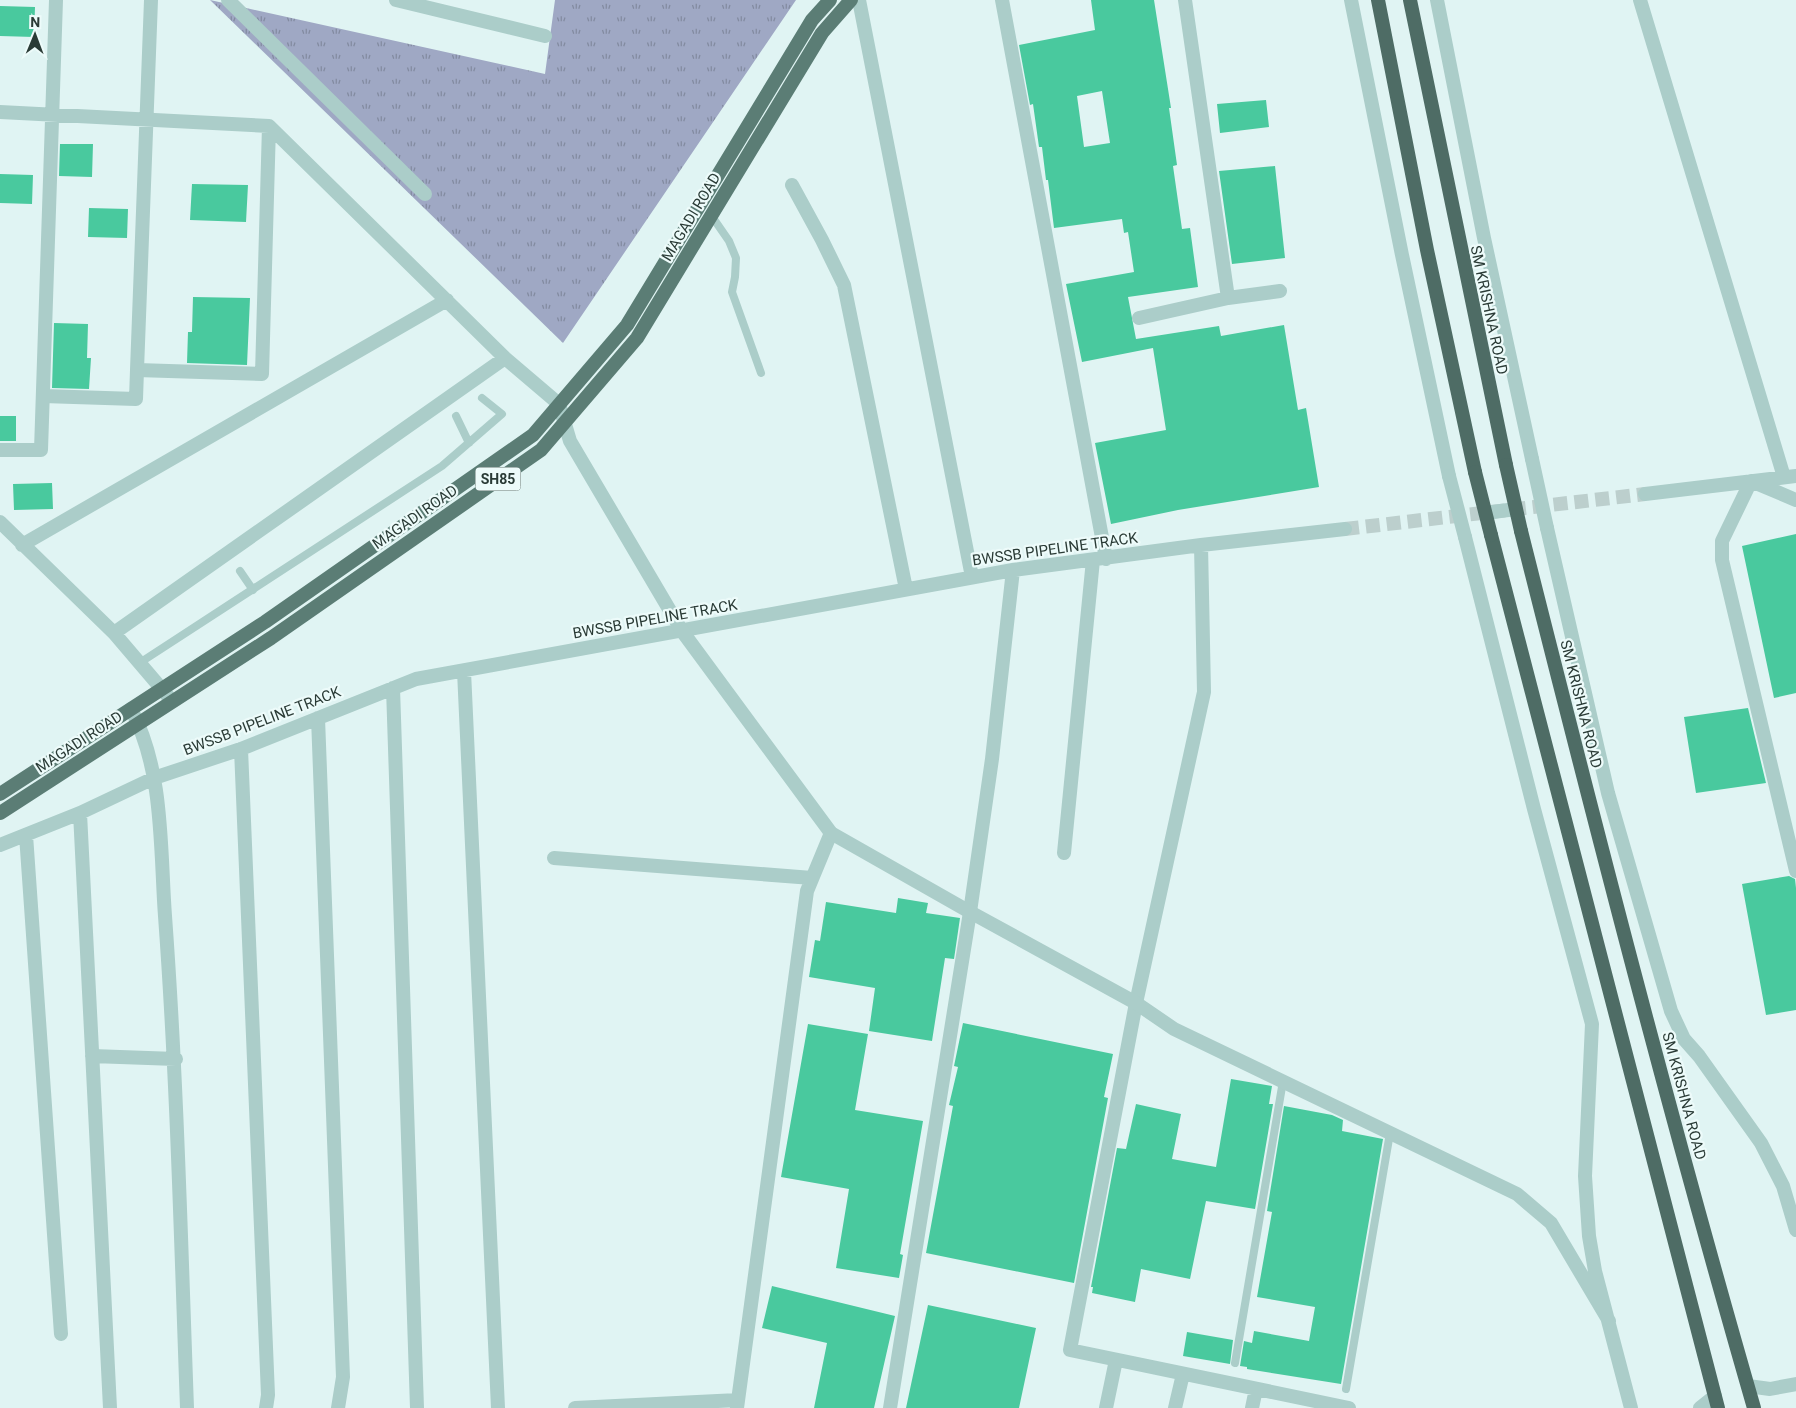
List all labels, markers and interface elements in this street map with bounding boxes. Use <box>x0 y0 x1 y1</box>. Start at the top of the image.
north arrow <box>10 10 60 60</box>
text: N <box>30 14 40 30</box>
street label: MAGADI ROAD <box>658 170 724 264</box>
street label: SM KRISHNA ROAD <box>1467 244 1511 376</box>
road number: SH85 <box>476 468 520 490</box>
street label: MAGADI ROAD <box>369 481 461 553</box>
street label: BWSSB PIPELINE TRACK <box>971 528 1139 570</box>
street label: BWSSB PIPELINE TRACK <box>571 596 739 642</box>
street label: SM KRISHNA ROAD <box>1556 638 1606 770</box>
street label: BWSSB PIPELINE TRACK <box>181 682 344 759</box>
street label: MAGADI ROAD <box>32 707 126 777</box>
street label: SM KRISHNA ROAD <box>1658 1030 1710 1162</box>

